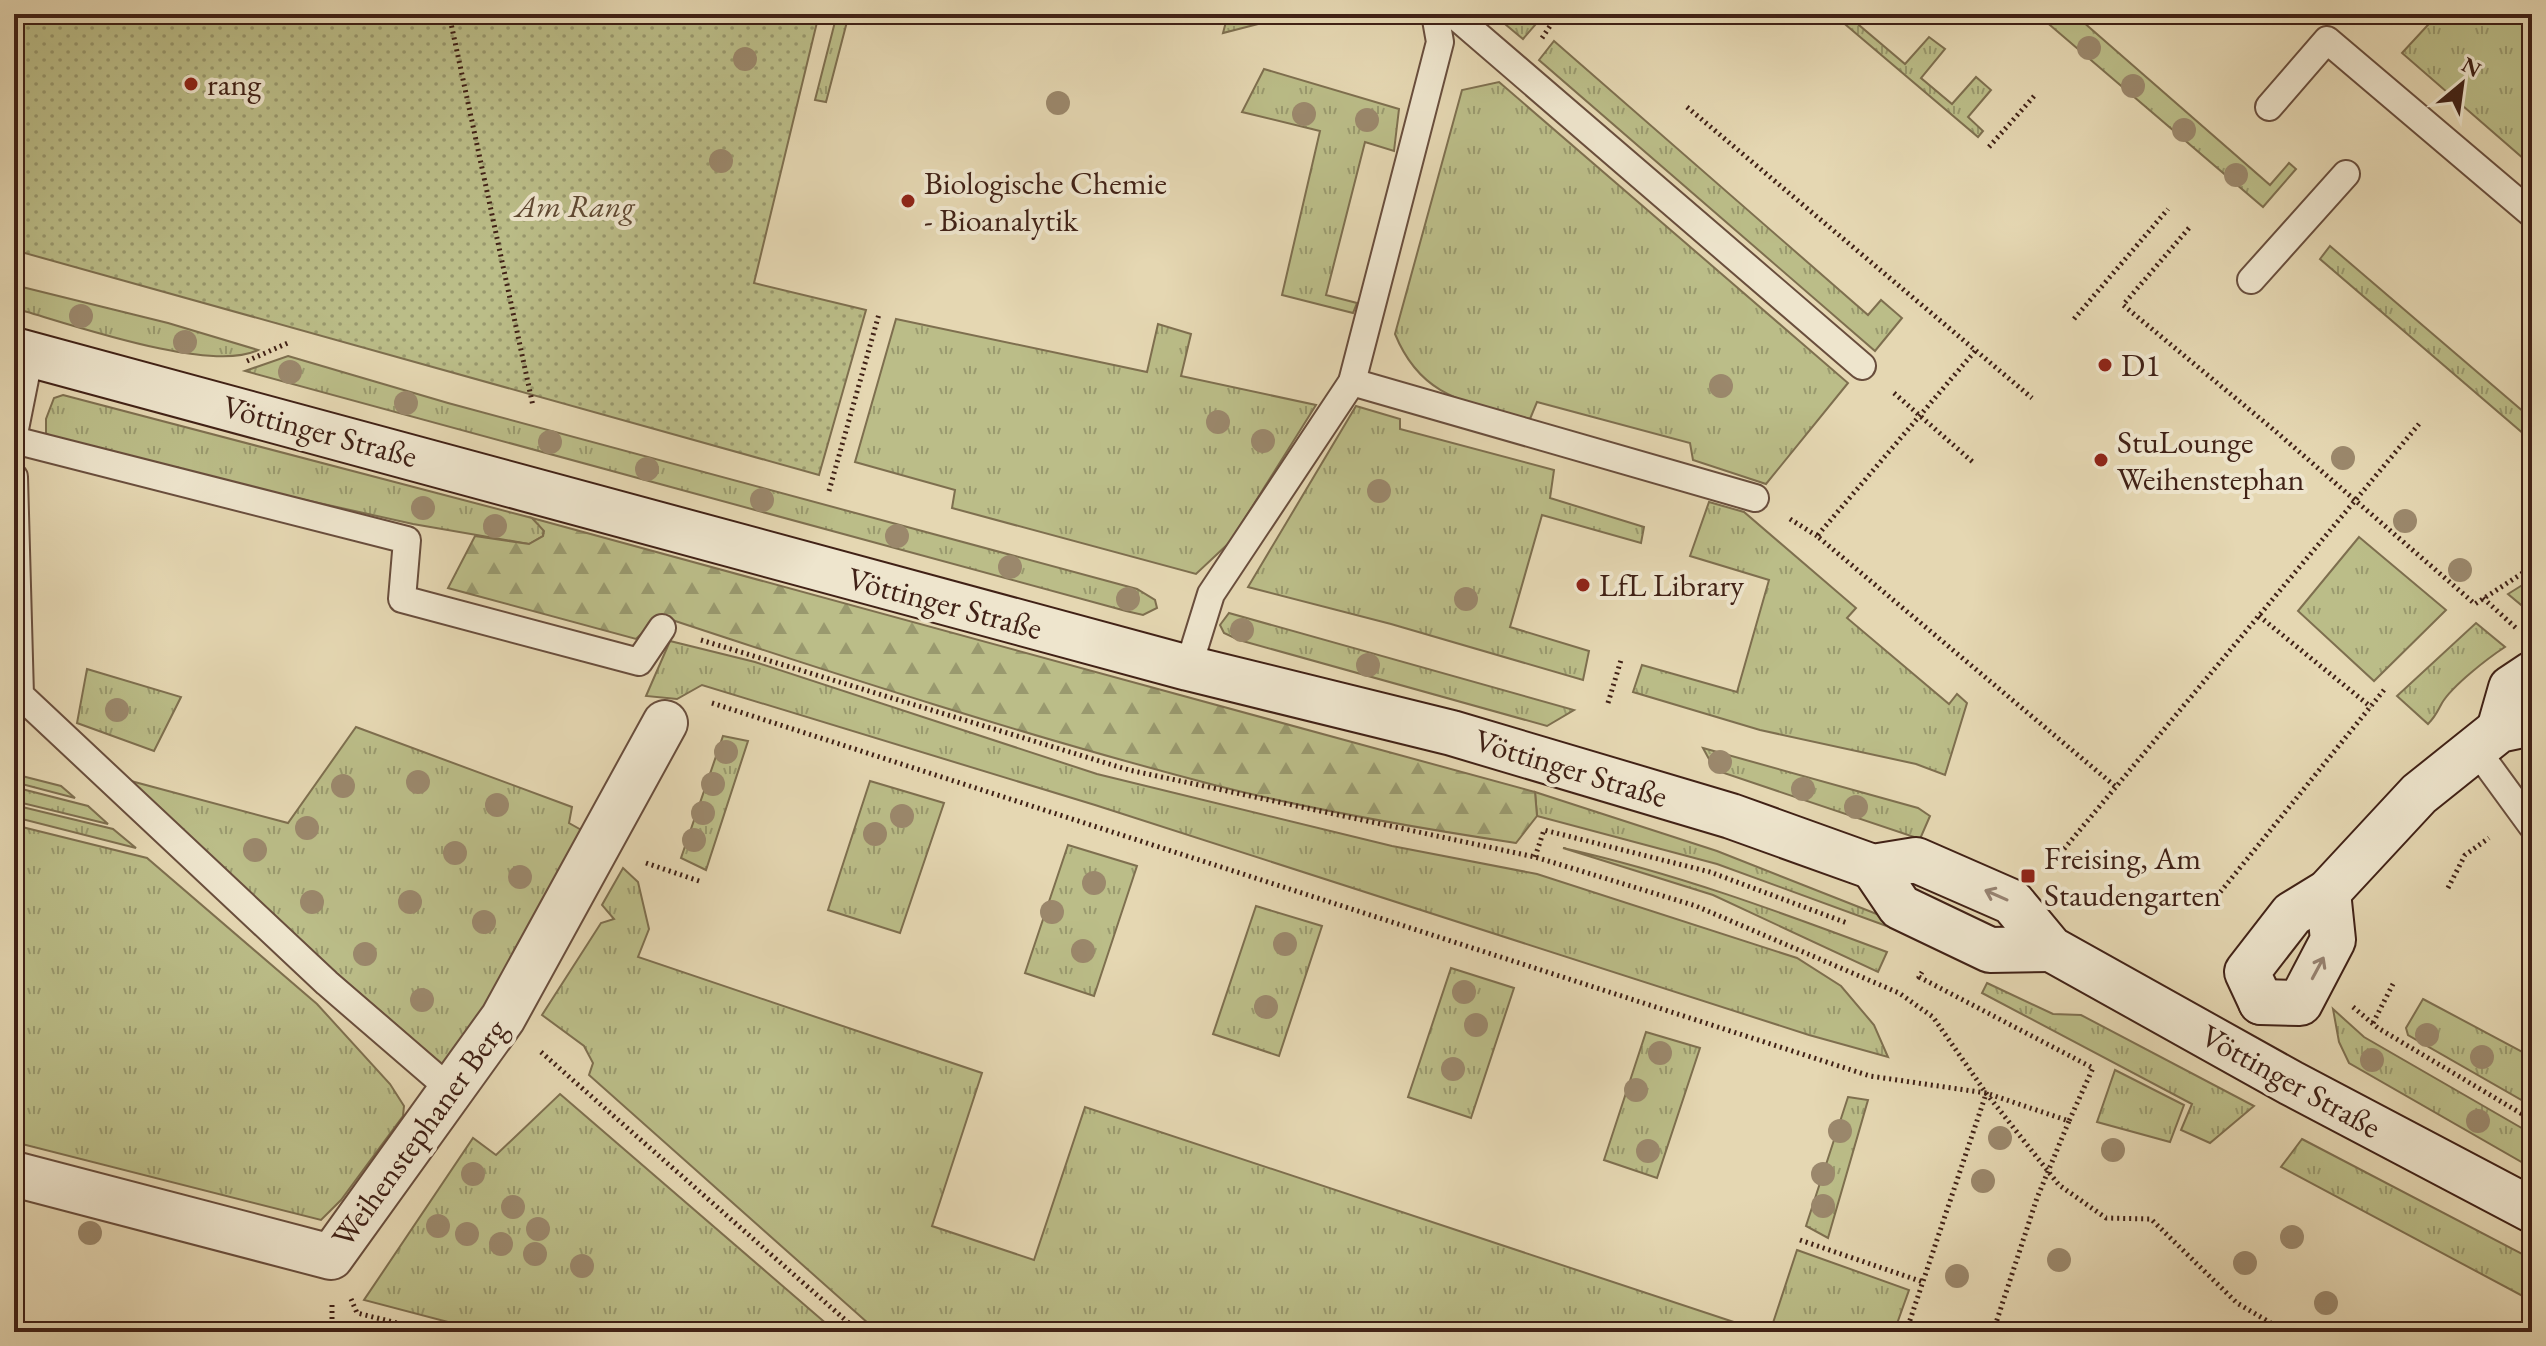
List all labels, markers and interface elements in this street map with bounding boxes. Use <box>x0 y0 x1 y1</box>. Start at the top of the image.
north arrow <box>2422 44 2502 124</box>
text: N <box>2457 50 2486 84</box>
place label: rang <box>207 63 262 105</box>
marker: rang <box>182 75 200 93</box>
place label: Biologische Chemie - Bioanalytik <box>924 162 1167 241</box>
park label: Am Rang <box>513 185 636 227</box>
marker: Biologische Chemie - Bioanalytik <box>899 192 917 210</box>
place label: D1 <box>2121 344 2161 386</box>
marker: D1 <box>2096 356 2114 374</box>
street label: Vöttinger Straße <box>218 385 422 477</box>
place label: StuLounge Weihenstephan <box>2117 421 2305 500</box>
marker: StuLounge Weihenstephan <box>2092 451 2110 469</box>
street label: Vöttinger Straße <box>843 557 1047 649</box>
place label: LfL Library <box>1599 564 1745 606</box>
marker: LfL Library <box>1574 576 1592 594</box>
street label: Vöttinger Straße <box>1469 719 1673 817</box>
place label: Freising, Am Staudengarten <box>2044 837 2221 916</box>
marker: Freising, Am Staudengarten <box>2019 867 2037 885</box>
one-way arrow <box>1984 887 2009 902</box>
one-way arrow <box>2310 957 2326 981</box>
street label: Weihenstephaner Berg <box>322 1009 517 1256</box>
street label: Vöttinger Straße <box>2194 1014 2388 1148</box>

